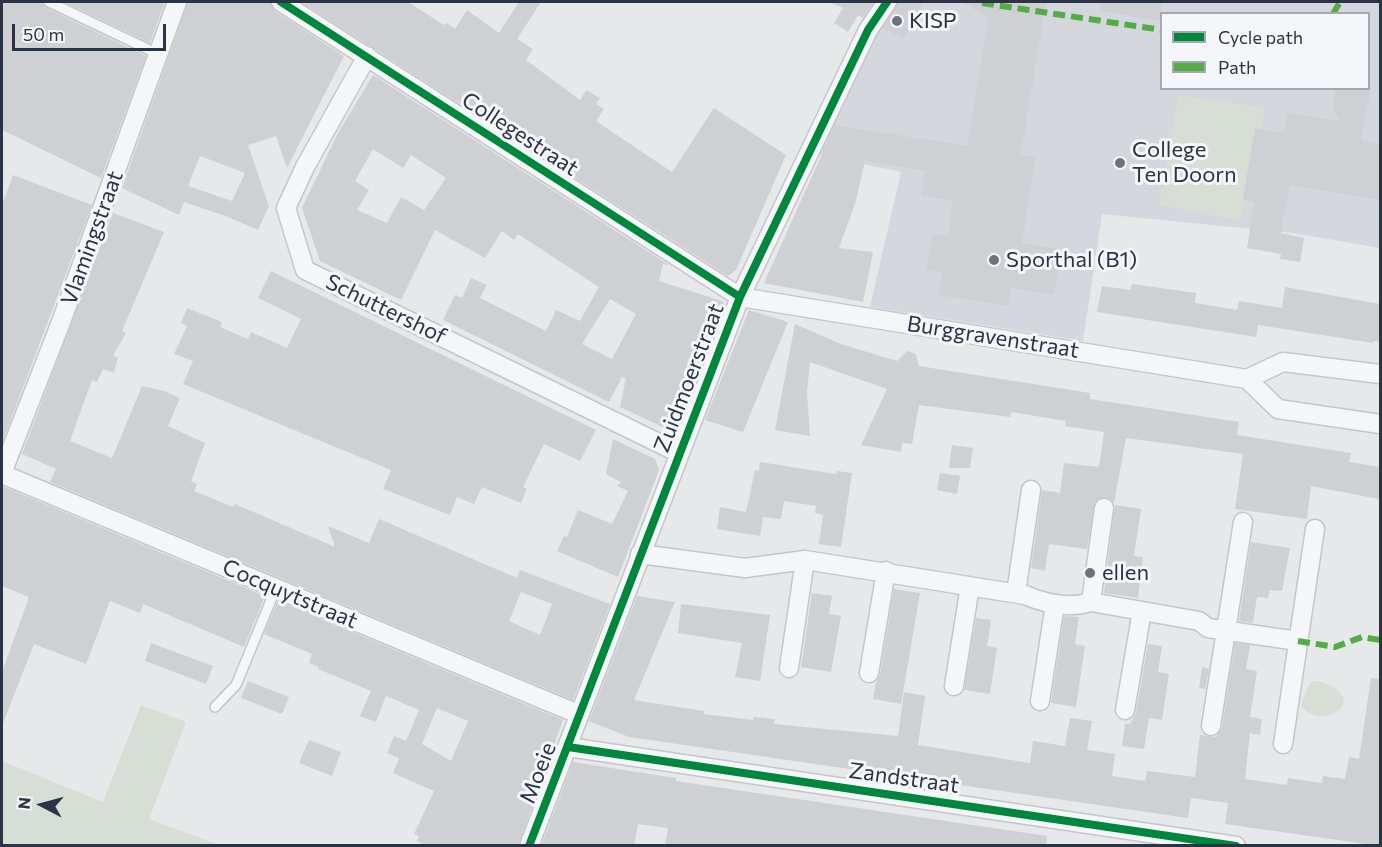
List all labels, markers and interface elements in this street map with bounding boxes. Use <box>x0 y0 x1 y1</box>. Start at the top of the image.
place label: KISP <box>909 8 957 34</box>
scale bar <box>15 12 170 50</box>
legend <box>1160 12 1370 90</box>
marker: KISP <box>890 14 904 28</box>
text: 50 m <box>23 23 64 45</box>
text: Cycle path <box>1218 26 1303 48</box>
text: Path <box>1218 56 1256 78</box>
street label: Collegestraat <box>457 86 583 182</box>
place label: College Ten Doorn <box>1132 137 1237 188</box>
marker: College Ten Doorn <box>1113 156 1127 170</box>
street label: Vlamingstraat <box>55 167 129 309</box>
place label: Sporthal (B1) <box>1006 247 1137 273</box>
marker: Sporthal (B1) <box>987 253 1001 267</box>
street label: Schuttershof <box>321 268 451 350</box>
street label: Zuidmoerstraat <box>648 300 730 456</box>
street label: Burggravenstraat <box>905 310 1081 364</box>
street label: Cocquytstraat <box>218 554 362 634</box>
place label: ellen <box>1102 560 1149 586</box>
marker: ellen <box>1083 566 1097 580</box>
street label: Moeie <box>514 739 562 807</box>
street label: Zandstraat <box>847 757 961 799</box>
north arrow <box>12 775 72 835</box>
text: N <box>14 796 34 810</box>

